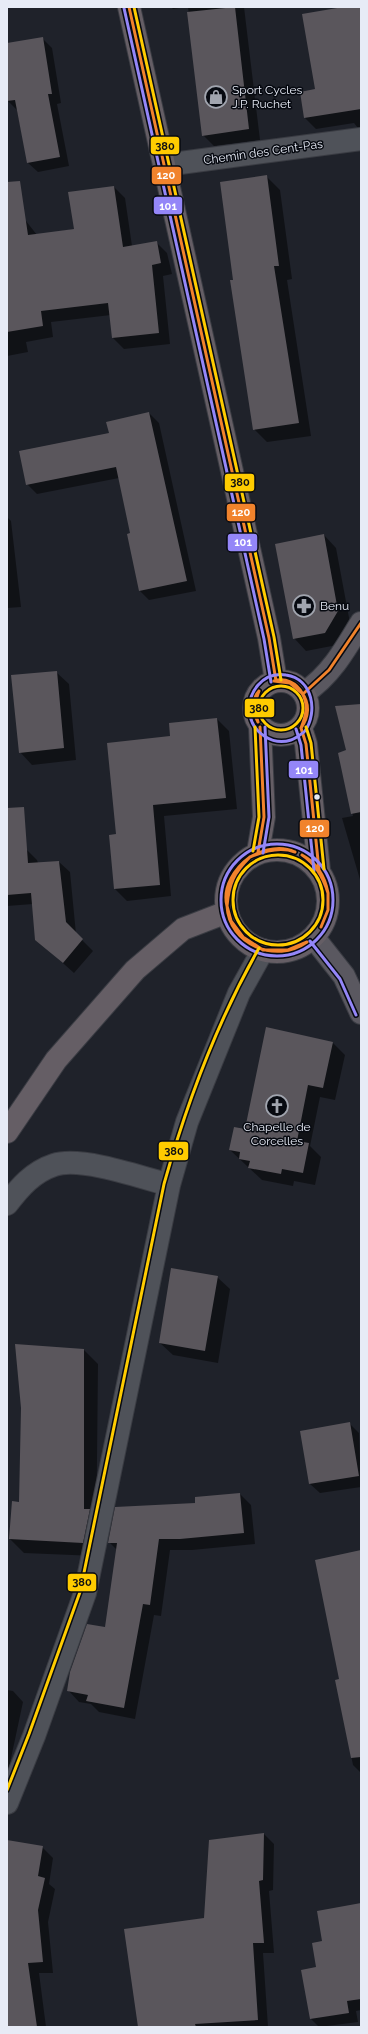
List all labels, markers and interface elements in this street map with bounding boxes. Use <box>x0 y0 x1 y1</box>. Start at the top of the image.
place label: Sport Cycles J.P. Ruchet <box>232 83 303 111</box>
shop icon: Sport Cycles J.P. Ruchet <box>203 84 229 110</box>
line badge: 380 <box>150 136 180 155</box>
street label: Chemin des Cent-Pas <box>202 137 324 167</box>
text: 380 <box>155 140 175 153</box>
line badge: 120 <box>151 166 182 185</box>
text: 120 <box>157 169 175 182</box>
line badge: 101 <box>153 196 183 215</box>
text: 101 <box>159 200 177 213</box>
line badge: 380 <box>224 473 255 492</box>
text: 380 <box>230 476 250 489</box>
line badge: 120 <box>226 503 256 522</box>
text: 120 <box>232 506 250 519</box>
line badge: 101 <box>227 533 258 552</box>
text: 101 <box>234 536 252 549</box>
pharmacy icon: Benu <box>291 593 317 619</box>
place label: Benu <box>320 599 349 613</box>
line badge: 380 <box>244 698 275 718</box>
text: 380 <box>249 702 269 715</box>
line badge: 101 <box>288 760 319 779</box>
text: 101 <box>295 764 313 777</box>
unlabelled marker <box>312 792 322 802</box>
line badge: 120 <box>299 819 330 838</box>
text: 120 <box>306 822 324 835</box>
church icon: Chapelle de Corcelles <box>264 1093 290 1119</box>
place label: Chapelle de Corcelles <box>243 1120 311 1148</box>
line badge: 380 <box>158 1141 189 1161</box>
text: 380 <box>164 1145 184 1158</box>
line badge: 380 <box>67 1573 97 1592</box>
text: 380 <box>72 1576 92 1589</box>

